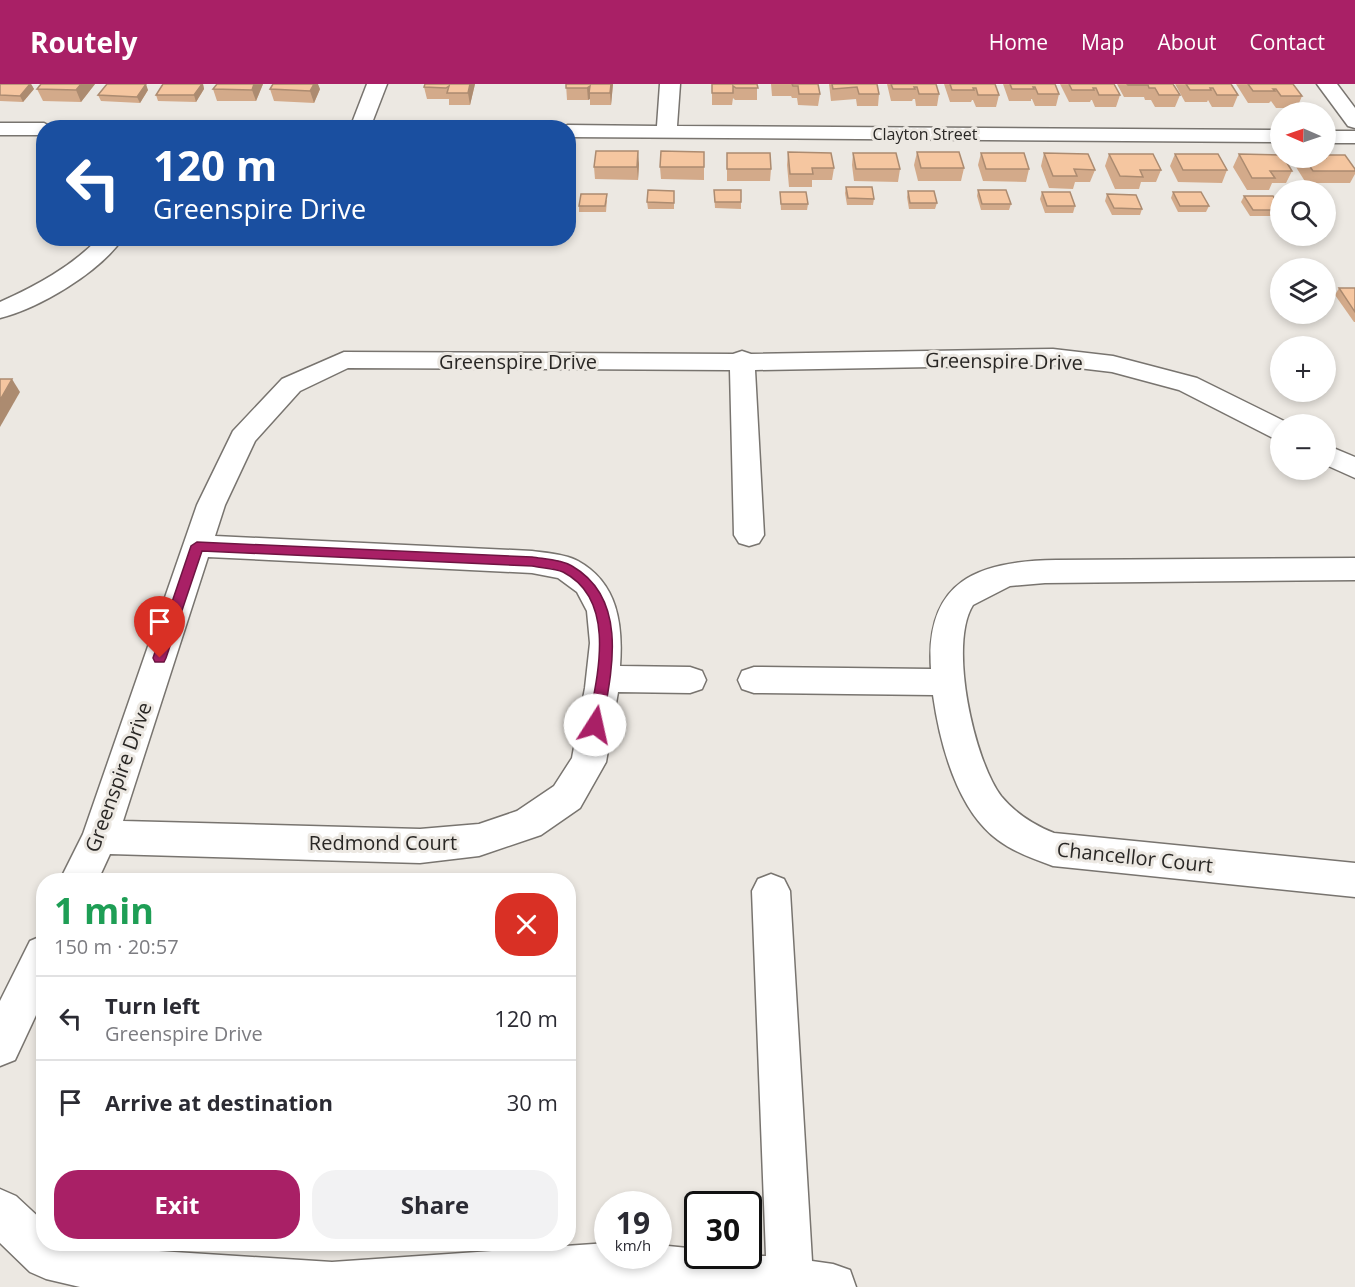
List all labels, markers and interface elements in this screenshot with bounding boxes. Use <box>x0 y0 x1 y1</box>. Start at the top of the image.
text: Routely <box>30 23 137 61</box>
text: Home <box>989 28 1048 56</box>
text: Map <box>1081 28 1124 56</box>
text: About <box>1157 28 1217 56</box>
text: Contact <box>1250 28 1325 56</box>
north arrow <box>1270 102 1336 168</box>
map controls <box>1270 102 1336 480</box>
street label: Clayton Street <box>872 123 978 145</box>
text: 120 m <box>153 136 277 193</box>
icon: left <box>54 144 132 222</box>
button: search <box>1270 180 1336 246</box>
text: Greenspire Drive <box>153 190 366 227</box>
button: layers <box>1270 258 1336 324</box>
button: + <box>1270 336 1336 402</box>
street label: Greenspire Drive <box>925 346 1083 376</box>
street label: Greenspire Drive <box>439 348 597 375</box>
button: − <box>1270 414 1336 480</box>
pin <box>134 596 185 658</box>
icon: arrive <box>143 605 176 638</box>
position arrow <box>563 693 627 757</box>
street label: Greenspire Drive <box>78 698 158 856</box>
street label: Redmond Court <box>309 829 457 856</box>
street label: Chancellor Court <box>1056 835 1214 879</box>
text: 1 min <box>54 886 154 935</box>
button: close <box>495 893 558 956</box>
text: 150 m · 20:57 <box>54 933 179 960</box>
text: Turn left <box>105 990 200 1020</box>
icon: left <box>54 1002 87 1035</box>
text: 120 m <box>494 1003 558 1033</box>
text: Greenspire Drive <box>105 1020 263 1047</box>
icon: arrive <box>54 1086 87 1119</box>
text: Arrive at destination <box>105 1087 333 1117</box>
text: 30 m <box>507 1087 558 1117</box>
button: Exit <box>54 1170 300 1239</box>
button: Share <box>312 1170 558 1239</box>
speed limit sign: 30 <box>684 1191 762 1269</box>
text: 19 <box>616 1202 650 1243</box>
text: km/h <box>615 1235 651 1255</box>

